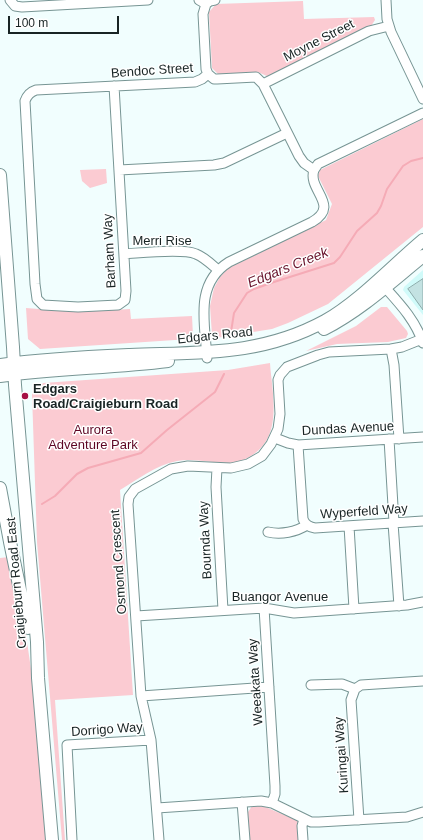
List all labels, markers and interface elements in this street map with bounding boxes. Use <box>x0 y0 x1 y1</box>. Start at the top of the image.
scale bar <box>10 8 121 34</box>
text: 100 m <box>15 16 48 30</box>
street label: Moyne Street <box>281 17 357 65</box>
street label: Bendoc Street <box>110 60 194 82</box>
street label: Barham Way <box>100 213 120 289</box>
street label: Merri Rise <box>132 233 192 249</box>
water label: Edgars Creek <box>245 244 331 292</box>
street label: Edgars Road <box>176 324 254 348</box>
place label: Edgars Road/Craigieburn Road <box>33 381 178 412</box>
marker: Edgars Road/Craigieburn Road <box>20 391 30 401</box>
street label: Dundas Avenue <box>302 419 394 439</box>
park label: Aurora Adventure Park <box>48 422 138 453</box>
street label: Bournda Way <box>196 501 216 579</box>
street label: Wyperfeld Way <box>320 501 408 523</box>
street label: Osmond Crescent <box>108 509 130 615</box>
street label: Craigieburn Road East <box>3 517 31 649</box>
street label: Buangor Avenue <box>232 589 328 605</box>
street label: Weeakata Way <box>245 638 267 726</box>
street label: Kuringai Way <box>332 716 352 794</box>
street label: Dorrigo Way <box>71 720 143 740</box>

